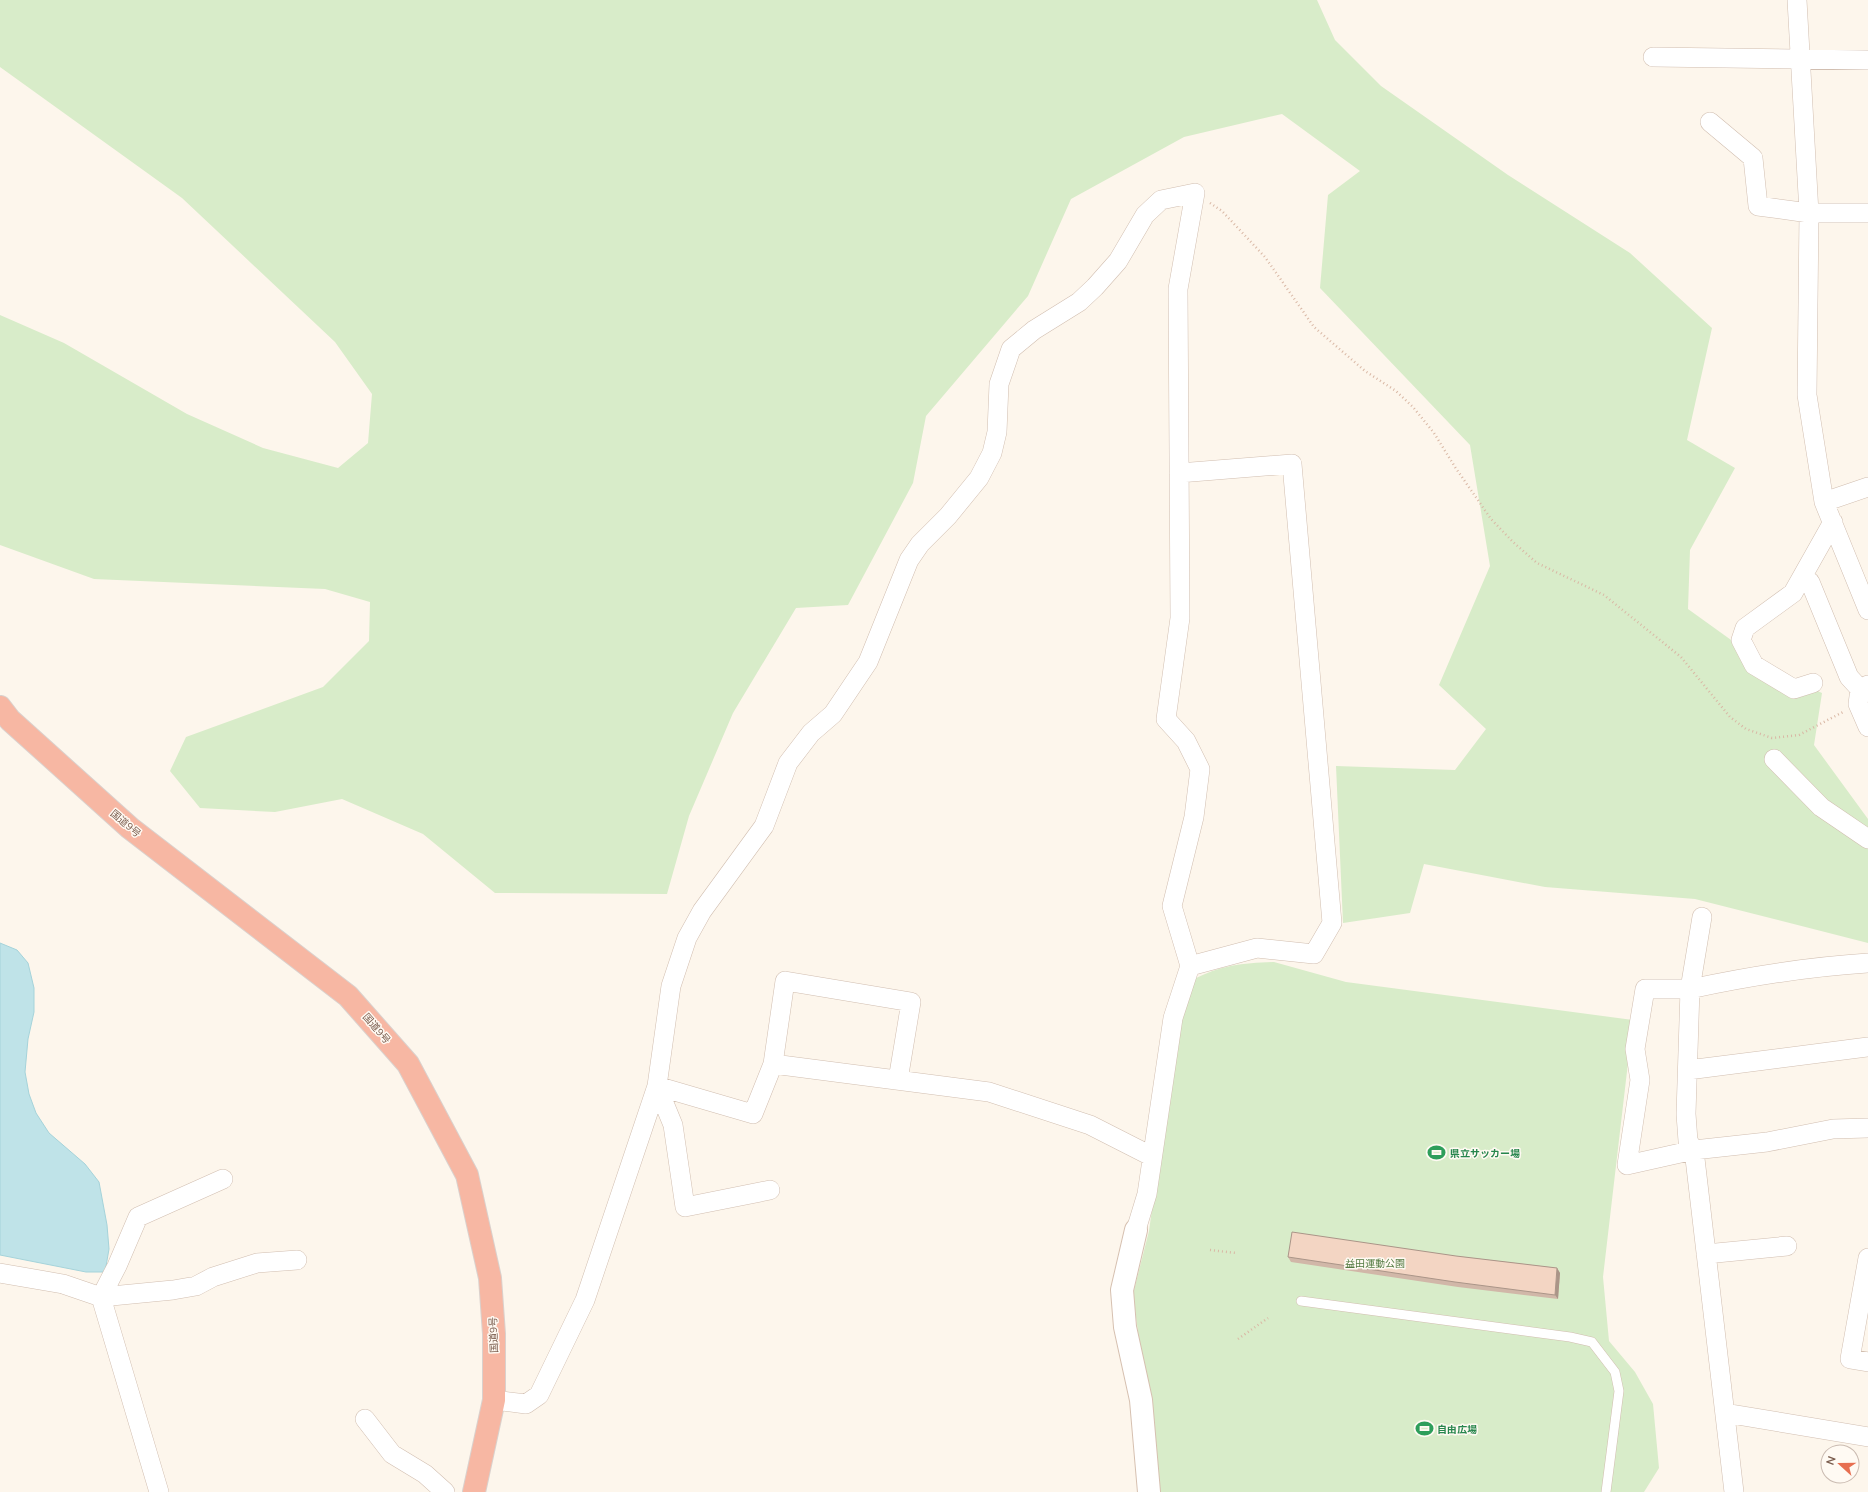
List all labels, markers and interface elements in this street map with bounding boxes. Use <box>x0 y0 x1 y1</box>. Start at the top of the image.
street label: 国道9号 <box>108 807 144 840</box>
street label: 国道9号 <box>360 1010 393 1046</box>
sports icon: 県立サッカー場 <box>1427 1143 1447 1163</box>
place label: 県立サッカー場 <box>1450 1147 1520 1160</box>
park label: 益田運動公園 <box>1345 1257 1405 1270</box>
street label: 国道9号 <box>486 1317 501 1353</box>
sports icon: 自由広場 <box>1414 1419 1434 1439</box>
place label: 自由広場 <box>1437 1423 1477 1436</box>
north arrow <box>1820 1444 1860 1484</box>
text: N <box>1823 1454 1839 1467</box>

